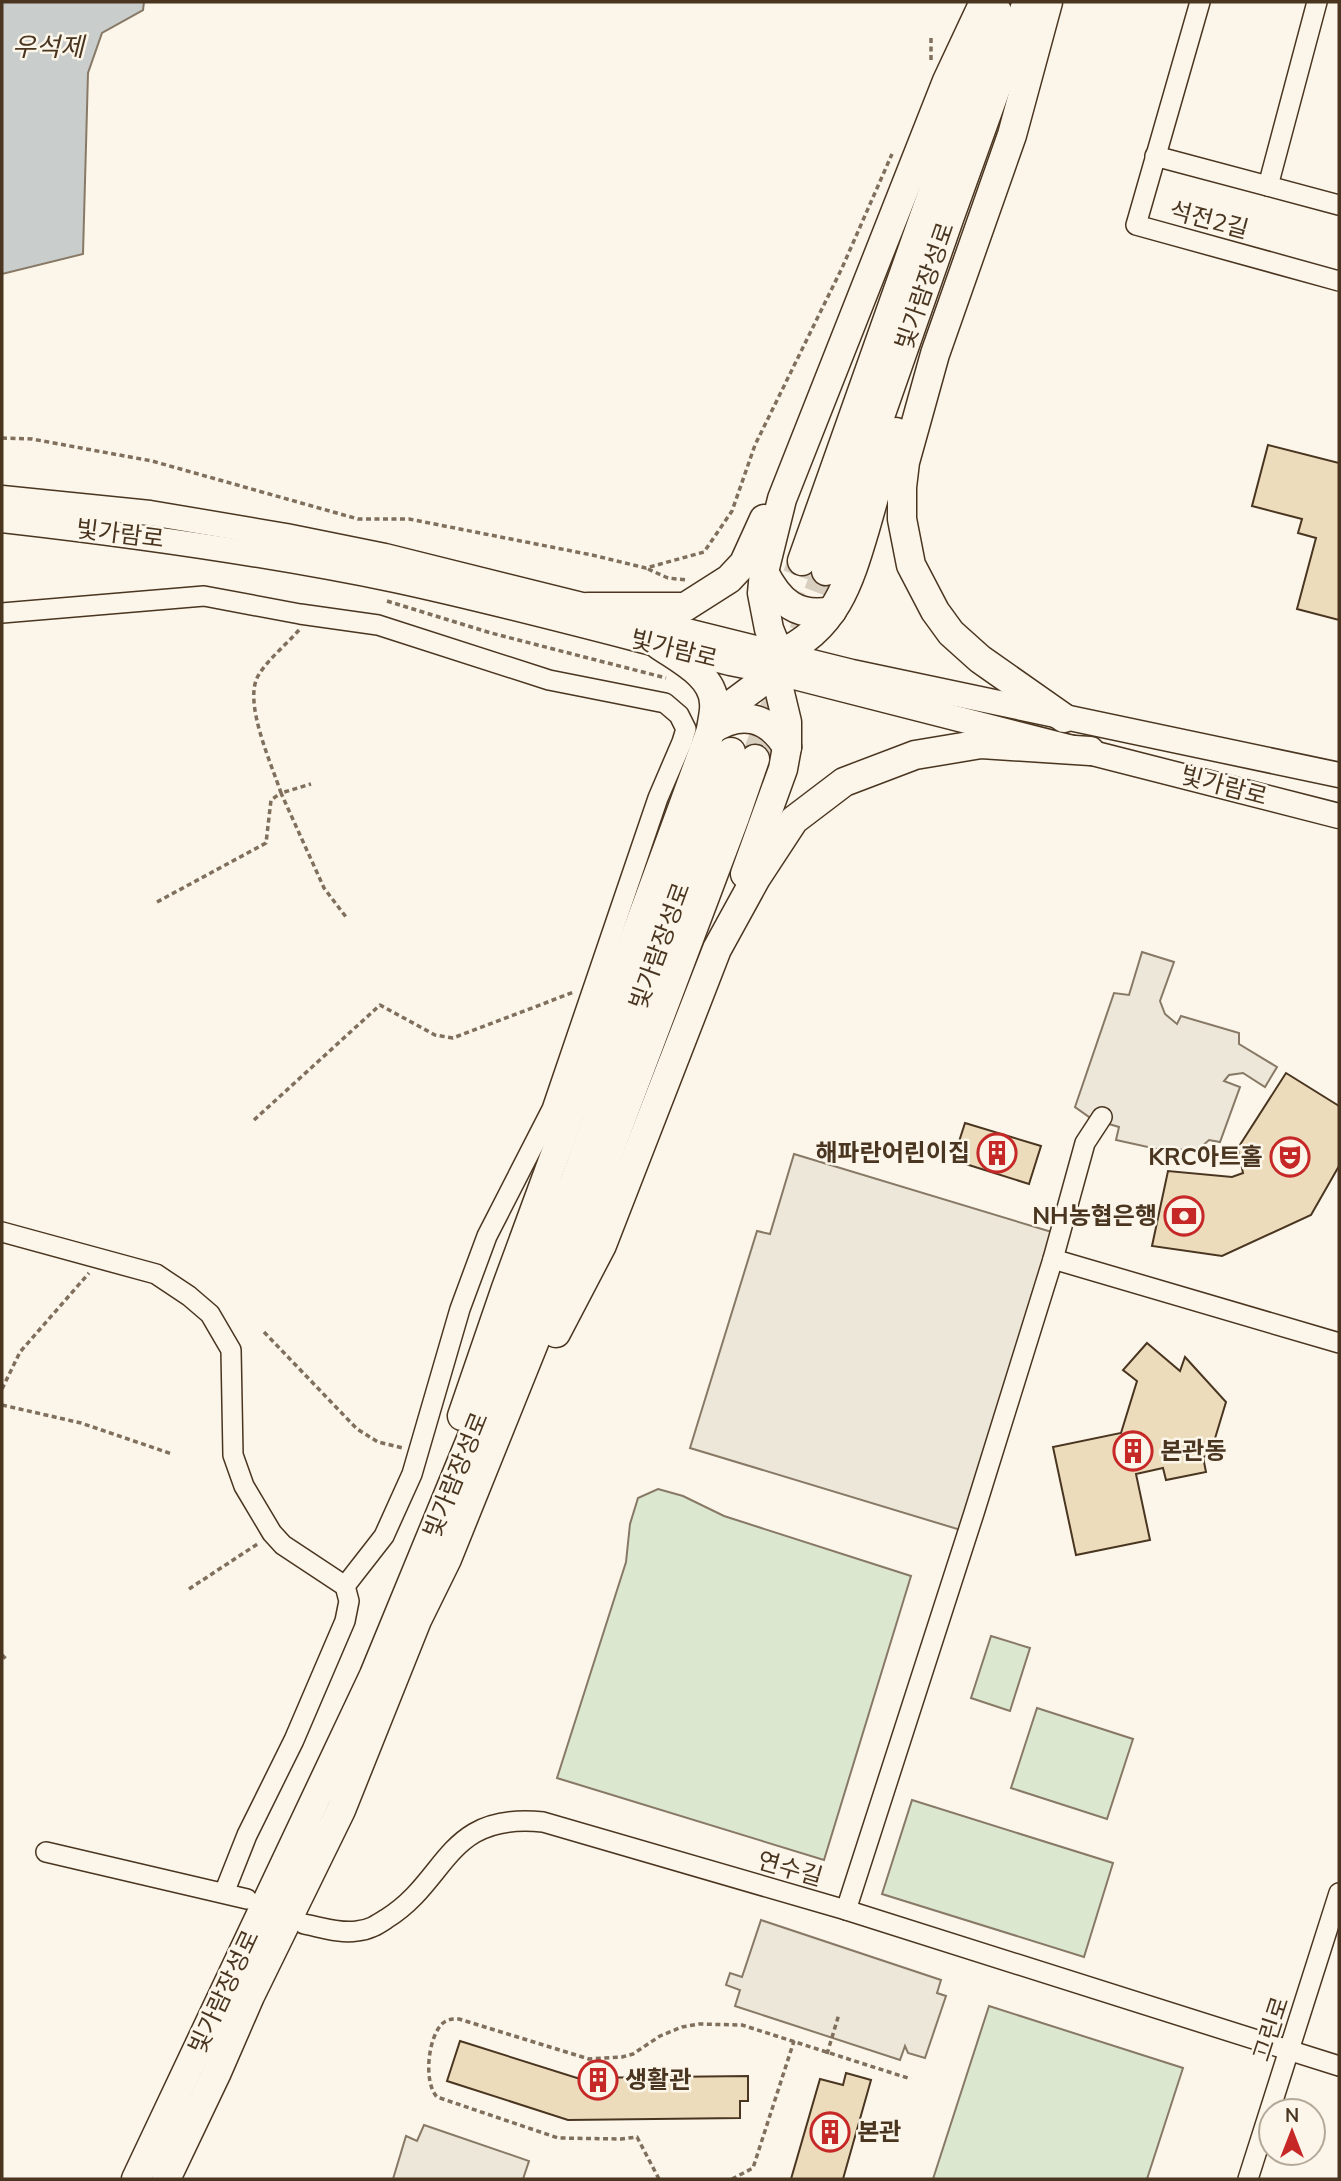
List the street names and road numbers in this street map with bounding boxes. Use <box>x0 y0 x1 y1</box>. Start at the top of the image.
street label: 석전2길 <box>1166 194 1252 246</box>
street label: 빛가람장성로 <box>888 218 962 354</box>
street label: 빛가람로 <box>74 513 166 555</box>
street label: 빛가람로 <box>627 623 721 675</box>
street label: 빛가람로 <box>1177 759 1271 813</box>
street label: 빛가람장성로 <box>622 878 698 1014</box>
street label: 빛가람장성로 <box>416 1408 496 1542</box>
street label: 연수길 <box>754 1844 826 1894</box>
street label: 빛가람장성로 <box>182 1925 266 2059</box>
street label: 그린로 <box>1246 1993 1296 2065</box>

